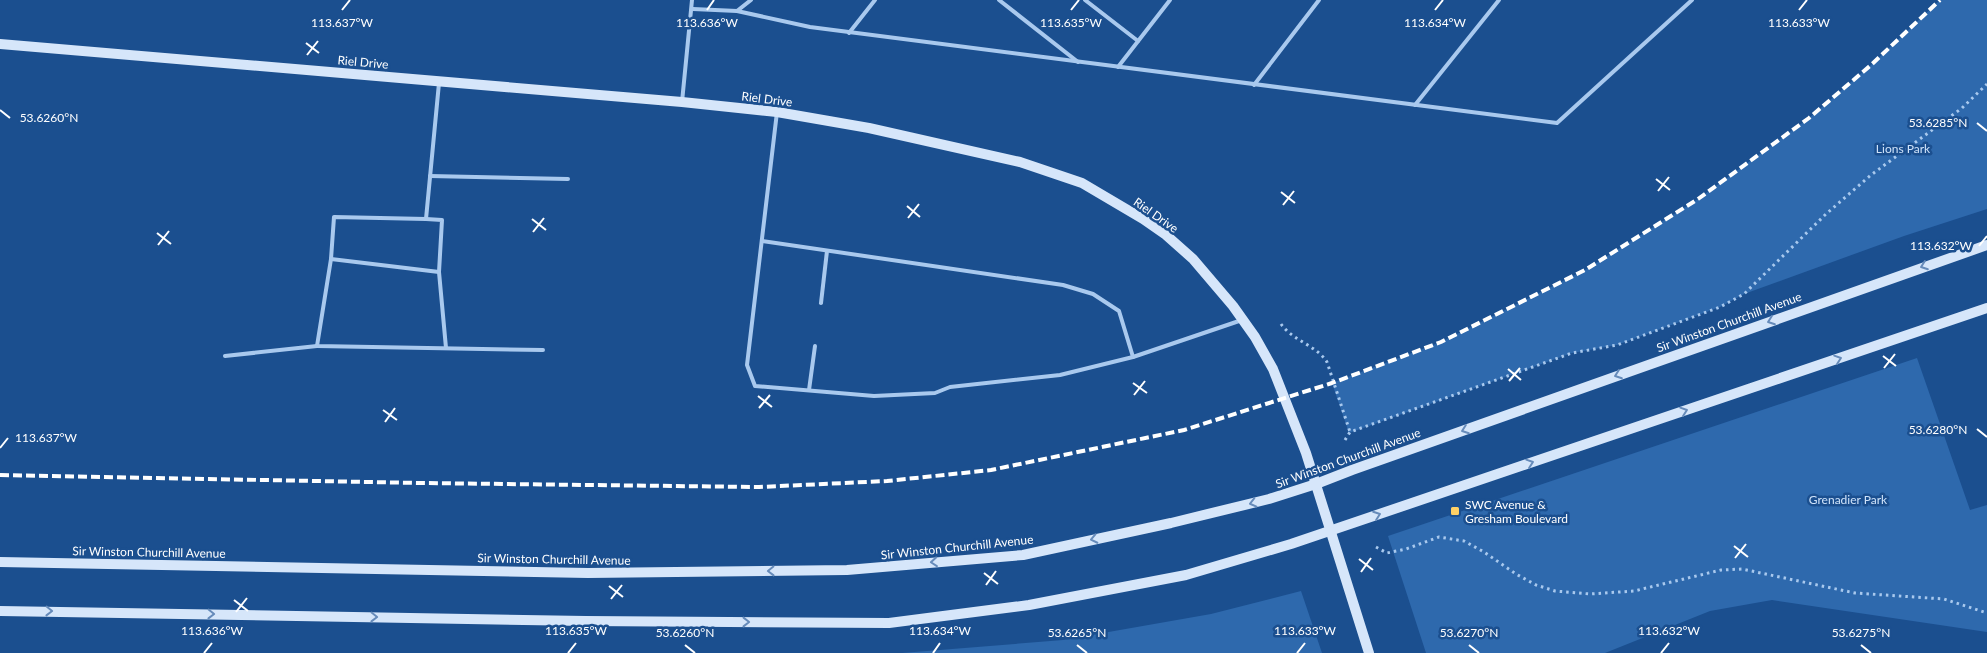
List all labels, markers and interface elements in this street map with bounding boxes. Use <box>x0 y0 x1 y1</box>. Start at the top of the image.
text: 113.637°W <box>311 15 374 30</box>
text: 113.636°W <box>676 15 739 30</box>
text: 113.635°W <box>1040 15 1103 30</box>
text: 113.634°W <box>1404 15 1467 30</box>
text: 113.633°W <box>1768 15 1831 30</box>
street label: Riel Drive <box>337 52 389 72</box>
street label: Riel Drive <box>741 88 793 110</box>
text: 53.6260°N <box>20 110 78 125</box>
text: 53.6285°N <box>1909 115 1967 130</box>
park label: Lions Park <box>1876 141 1931 156</box>
street label: Riel Drive <box>1131 194 1181 236</box>
text: 113.632°W <box>1910 238 1973 253</box>
one-way arrow <box>1920 260 1929 270</box>
street label: Sir Winston Churchill Avenue <box>1654 289 1804 355</box>
one-way arrow <box>1767 315 1776 325</box>
one-way arrow <box>1833 354 1842 364</box>
one-way arrow <box>1614 369 1623 379</box>
one-way arrow <box>1680 406 1688 416</box>
text: 53.6280°N <box>1909 422 1967 437</box>
one-way arrow <box>1461 424 1470 434</box>
street label: Sir Winston Churchill Avenue <box>1273 425 1423 491</box>
text: 113.637°W <box>15 430 78 445</box>
one-way arrow <box>1526 458 1534 468</box>
park label: Grenadier Park <box>1809 492 1888 507</box>
one-way arrow <box>1248 497 1257 508</box>
place label: SWC Avenue & Gresham Boulevard <box>1465 497 1568 526</box>
marker: SWC Avenue & Gresham Boulevard <box>1449 505 1461 517</box>
one-way arrow <box>1372 511 1380 521</box>
street label: Sir Winston Churchill Avenue <box>880 532 1034 562</box>
one-way arrow <box>1090 534 1099 544</box>
street label: Sir Winston Churchill Avenue <box>72 543 226 561</box>
street label: Sir Winston Churchill Avenue <box>477 550 631 568</box>
one-way arrow <box>929 556 937 567</box>
one-way arrow <box>767 565 775 576</box>
one-way arrow <box>45 606 53 617</box>
one-way arrow <box>207 609 215 620</box>
one-way arrow <box>370 612 378 623</box>
one-way arrow <box>742 617 750 627</box>
text: 113.636°W <box>181 623 244 638</box>
text: 113.635°W <box>545 623 608 638</box>
text: 113.634°W <box>909 623 972 638</box>
text: 113.633°W <box>1274 623 1337 638</box>
text: 113.632°W <box>1638 623 1701 638</box>
text: 53.6260°N <box>656 625 714 640</box>
text: 53.6265°N <box>1048 625 1106 640</box>
text: 53.6270°N <box>1440 625 1498 640</box>
text: 53.6275°N <box>1832 625 1890 640</box>

